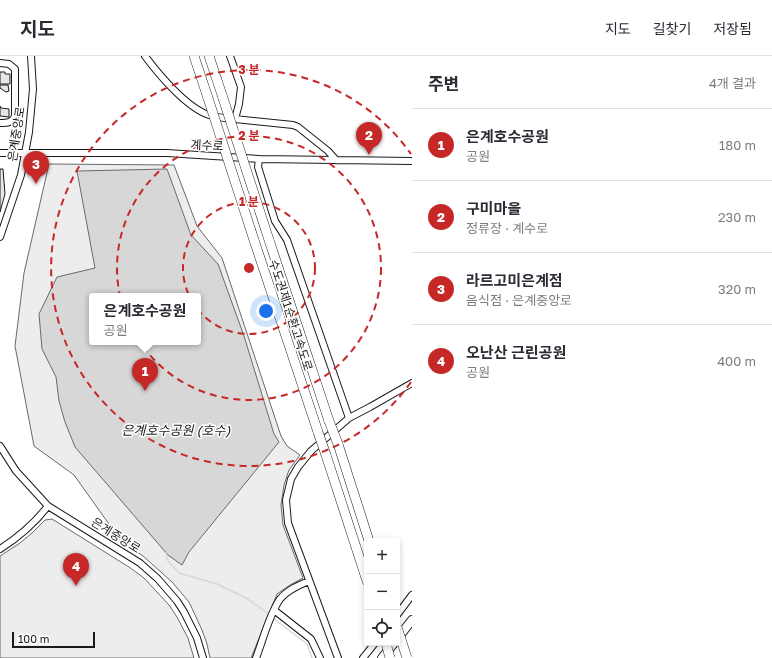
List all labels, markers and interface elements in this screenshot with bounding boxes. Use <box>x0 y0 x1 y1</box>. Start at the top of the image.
text: 지도 <box>20 17 55 40</box>
text: 지도 <box>605 20 631 37</box>
text: 길찾기 <box>653 20 691 37</box>
text: 저장됨 <box>713 20 752 37</box>
text: 3 분 <box>238 62 260 77</box>
text: 주변 <box>428 73 459 94</box>
text: 4개 결과 <box>709 75 756 91</box>
street label: 은계중앙로 <box>4 106 28 162</box>
pin: 2 <box>356 122 382 155</box>
text: 은계호수공원 <box>466 127 549 145</box>
text: 2 분 <box>238 128 260 143</box>
street label: 계수로 <box>190 137 224 153</box>
text: 1 <box>438 137 444 153</box>
text: 180 m <box>719 137 756 153</box>
text: 공원 <box>466 148 490 164</box>
pin: 3 <box>23 151 49 184</box>
text: 1 분 <box>239 194 259 209</box>
text: 구미마을 <box>466 199 521 217</box>
text: 2 <box>437 209 445 225</box>
text: 230 m <box>718 209 756 225</box>
text: 정류장 · 계수로 <box>466 220 548 236</box>
street label: 수도권제1순환고속도로 <box>266 257 316 373</box>
centre of rings <box>242 261 256 275</box>
text: 라르고미은계점 <box>466 271 563 289</box>
text: 3 <box>437 281 445 297</box>
text: 320 m <box>718 281 756 297</box>
text: 음식점 · 은계중앙로 <box>466 292 572 308</box>
popup <box>89 293 201 345</box>
text: 은계호수공원 <box>104 301 186 319</box>
your location <box>256 301 276 321</box>
text: 공원 <box>104 322 128 338</box>
text: 오난산 근린공원 <box>466 343 566 361</box>
text: 4 <box>437 353 445 369</box>
text: 400 m <box>717 353 756 369</box>
pin: 1 <box>132 358 158 391</box>
text: 공원 <box>466 364 490 380</box>
water label: 은계호수공원 (호수) <box>122 422 230 438</box>
street label: 은계중앙로 <box>89 514 143 556</box>
map controls <box>364 538 400 646</box>
button: + <box>364 538 400 574</box>
pin: 4 <box>63 553 89 586</box>
button: − <box>364 574 400 610</box>
button: locate <box>364 610 400 646</box>
scale bar <box>12 630 95 649</box>
text: 100 m <box>18 632 49 645</box>

